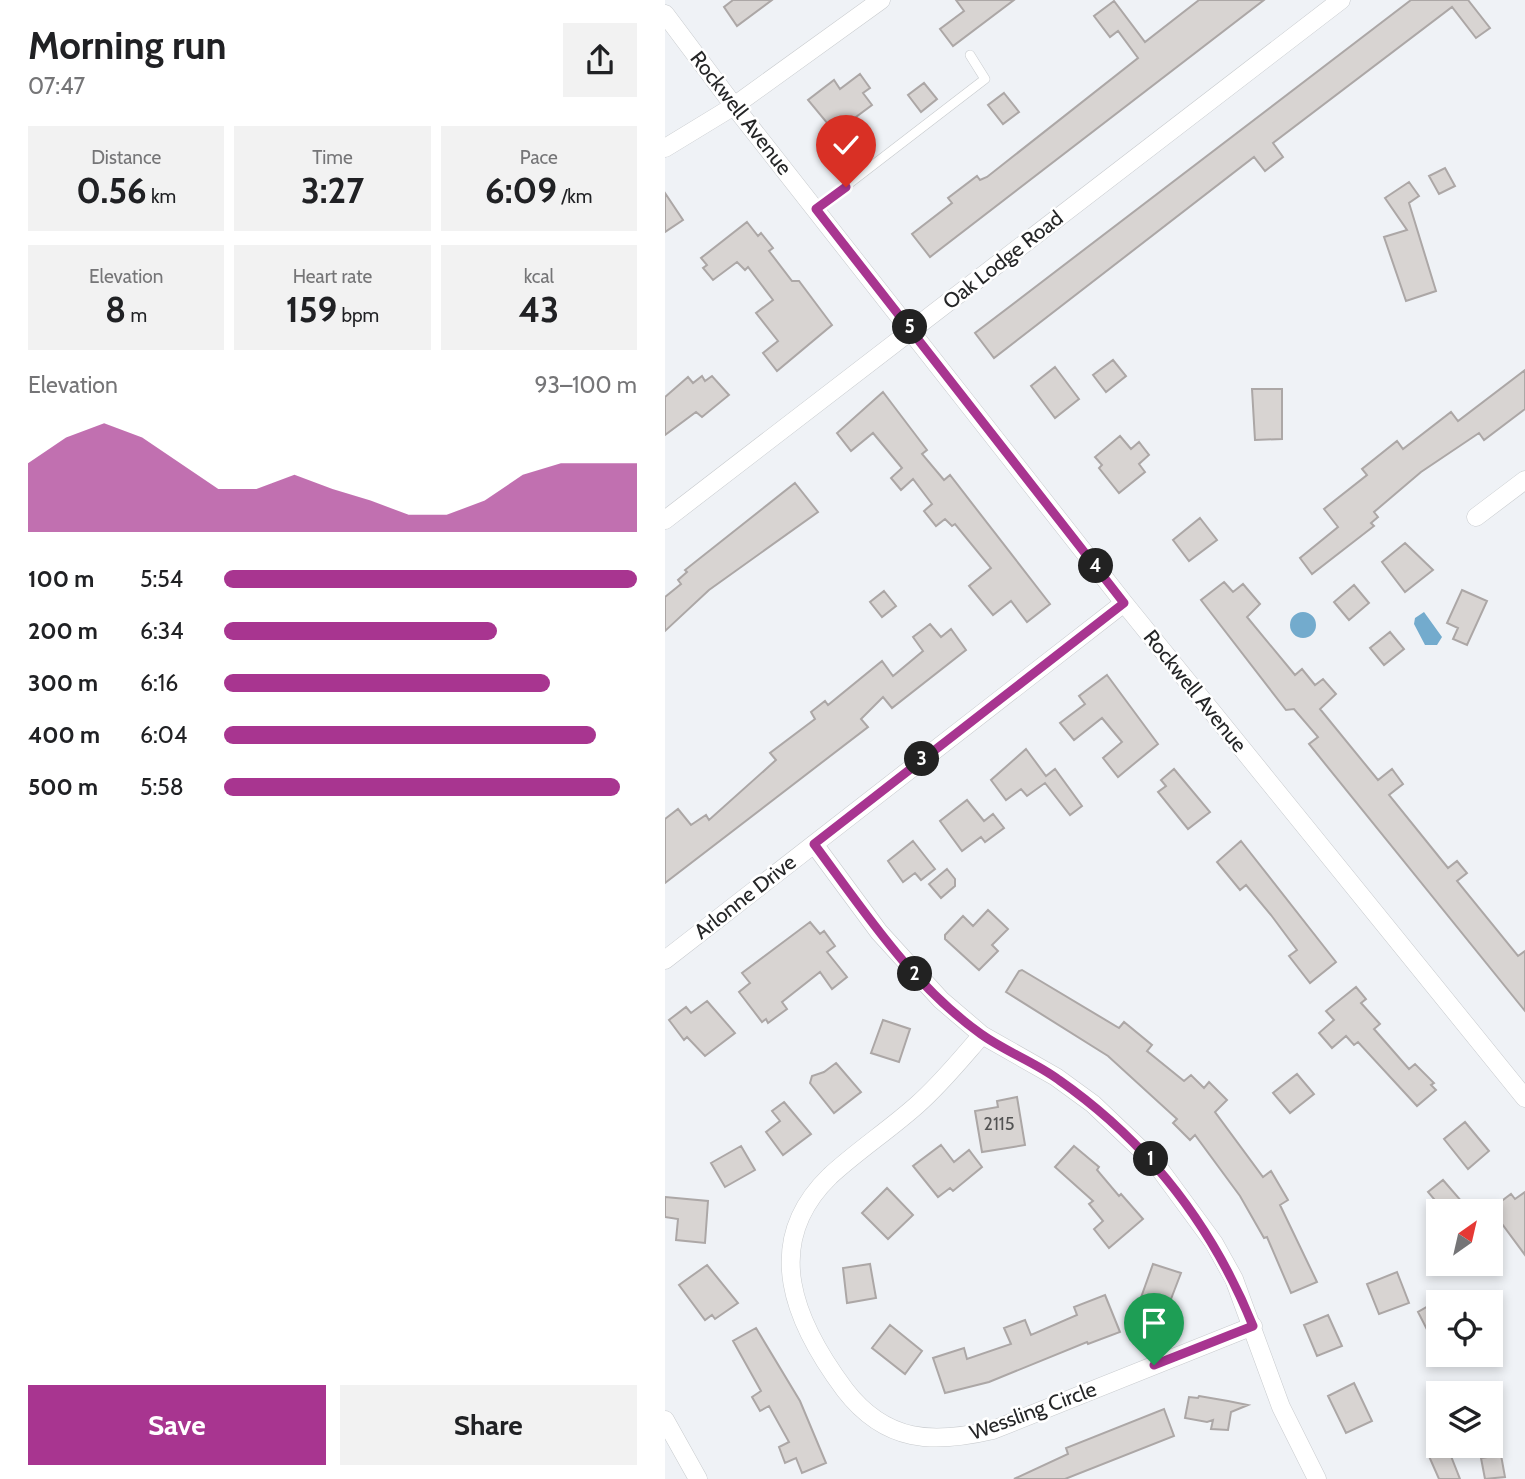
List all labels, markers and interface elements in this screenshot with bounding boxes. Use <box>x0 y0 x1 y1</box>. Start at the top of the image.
text: Morning run <box>28 22 227 69</box>
button: share <box>563 23 637 97</box>
street label: Rockwell Avenue <box>685 46 798 180</box>
text: 07:47 <box>28 72 85 100</box>
pin <box>816 115 876 187</box>
icon: check <box>827 126 865 164</box>
text: Distance <box>91 146 161 169</box>
text: Time <box>312 146 353 169</box>
text: Pace <box>520 146 558 169</box>
text: 0.56 <box>76 169 147 212</box>
text: 3:27 <box>301 169 364 212</box>
text: 6:09 <box>485 169 557 212</box>
text: km <box>147 185 176 208</box>
text: /km <box>557 185 593 208</box>
street label: Oak Lodge Road <box>938 205 1068 314</box>
text: Elevation <box>89 265 163 288</box>
text: Heart rate <box>293 265 372 288</box>
text: kcal <box>524 265 554 288</box>
text: 8 <box>105 288 126 331</box>
text: 159 <box>286 288 337 331</box>
text: 43 <box>519 288 559 331</box>
text: m <box>126 304 147 327</box>
text: bpm <box>337 304 379 327</box>
pin: 5 <box>893 310 927 344</box>
text: 5 <box>904 315 915 338</box>
text: Elevation <box>28 371 118 399</box>
text: 93–100 m <box>534 371 637 399</box>
pin: 4 <box>1079 548 1113 584</box>
text: 4 <box>1090 554 1101 577</box>
text: 100 m <box>28 565 94 593</box>
text: 5:54 <box>140 565 183 593</box>
text: 200 m <box>28 617 98 645</box>
text: 6:34 <box>140 617 184 645</box>
street label: Rockwell Avenue <box>1139 625 1252 757</box>
text: 300 m <box>28 669 98 697</box>
text: 6:16 <box>140 669 178 697</box>
text: 400 m <box>28 721 100 749</box>
text: 6:04 <box>140 721 187 749</box>
pin: 3 <box>905 742 939 776</box>
text: 3 <box>916 747 927 770</box>
text: 500 m <box>28 773 98 801</box>
text: 5:58 <box>140 773 184 801</box>
street label: Arlonne Drive <box>689 849 801 944</box>
pin: 2 <box>897 956 933 992</box>
text: 2 <box>909 962 920 985</box>
house number: 2115 <box>984 1113 1014 1135</box>
pin: 1 <box>1133 1142 1169 1176</box>
text: 1 <box>1147 1147 1154 1170</box>
north arrow <box>1426 1199 1503 1276</box>
map controls <box>1426 1199 1503 1458</box>
button: locate <box>1426 1290 1503 1367</box>
pin <box>1124 1293 1184 1365</box>
icon: arrive <box>1135 1304 1173 1342</box>
street label: Wessling Circle <box>966 1376 1100 1445</box>
button: layers <box>1426 1381 1503 1458</box>
button: Save <box>28 1385 326 1465</box>
button: Share <box>340 1385 637 1465</box>

